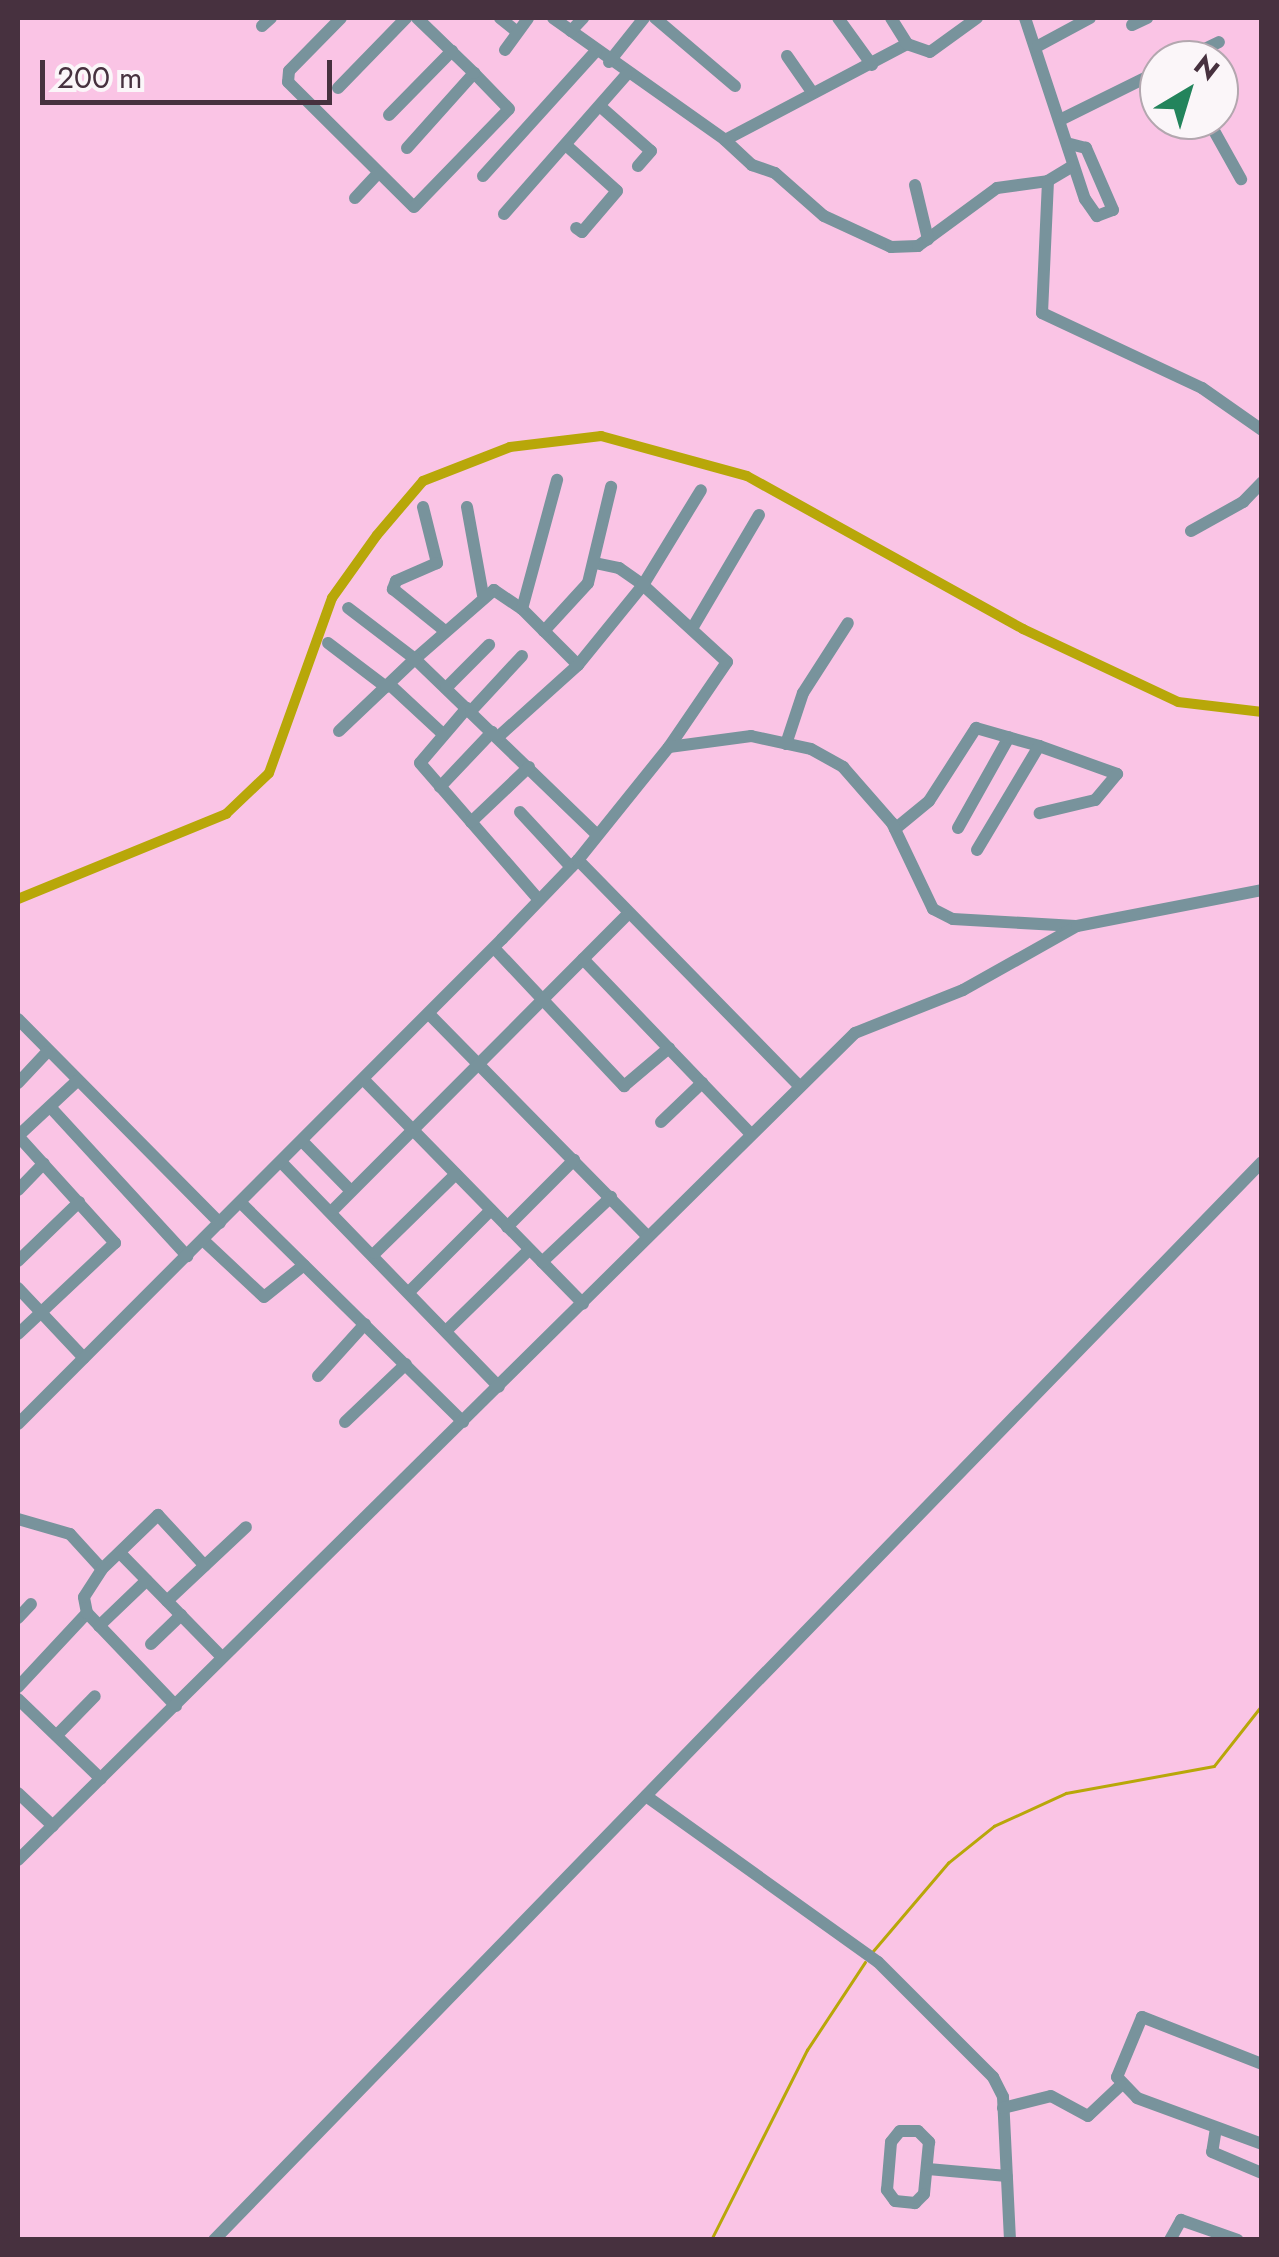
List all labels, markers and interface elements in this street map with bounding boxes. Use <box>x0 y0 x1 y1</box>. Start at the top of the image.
scale bar <box>45 40 338 102</box>
north arrow <box>1139 40 1239 140</box>
text: N <box>1185 45 1228 91</box>
text: 200 m <box>57 56 142 99</box>

